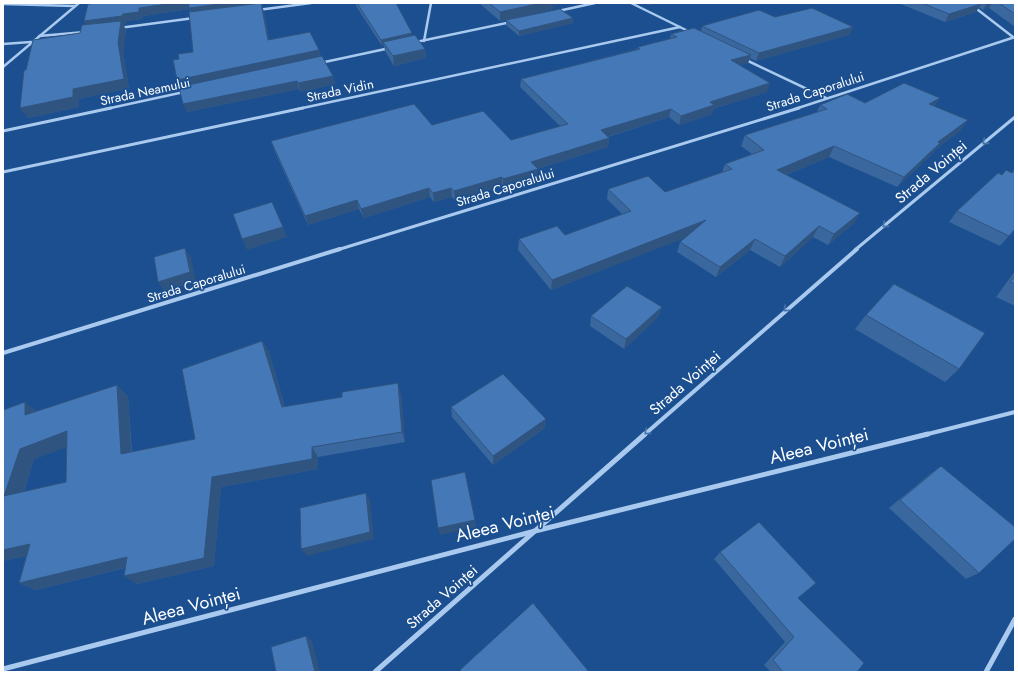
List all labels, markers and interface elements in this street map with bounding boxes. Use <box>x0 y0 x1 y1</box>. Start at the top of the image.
street label: Strada Caporalului <box>764 67 867 116</box>
street label: Strada Neamului <box>98 73 192 110</box>
street label: Strada Vidin <box>305 74 375 107</box>
street label: Strada Voinței <box>890 135 972 209</box>
one-way arrow <box>982 137 990 144</box>
street label: Strada Caporalului <box>454 163 557 211</box>
one-way arrow <box>883 221 890 228</box>
street label: Strada Caporalului <box>145 259 248 307</box>
one-way arrow <box>784 305 791 312</box>
street label: Strada Voinței <box>644 346 726 420</box>
street label: Aleea Voinței <box>767 421 871 471</box>
one-way arrow <box>644 428 651 435</box>
street label: Aleea Voinței <box>453 499 557 549</box>
street label: Strada Voinței <box>401 560 483 634</box>
street label: Aleea Voinței <box>139 580 243 632</box>

